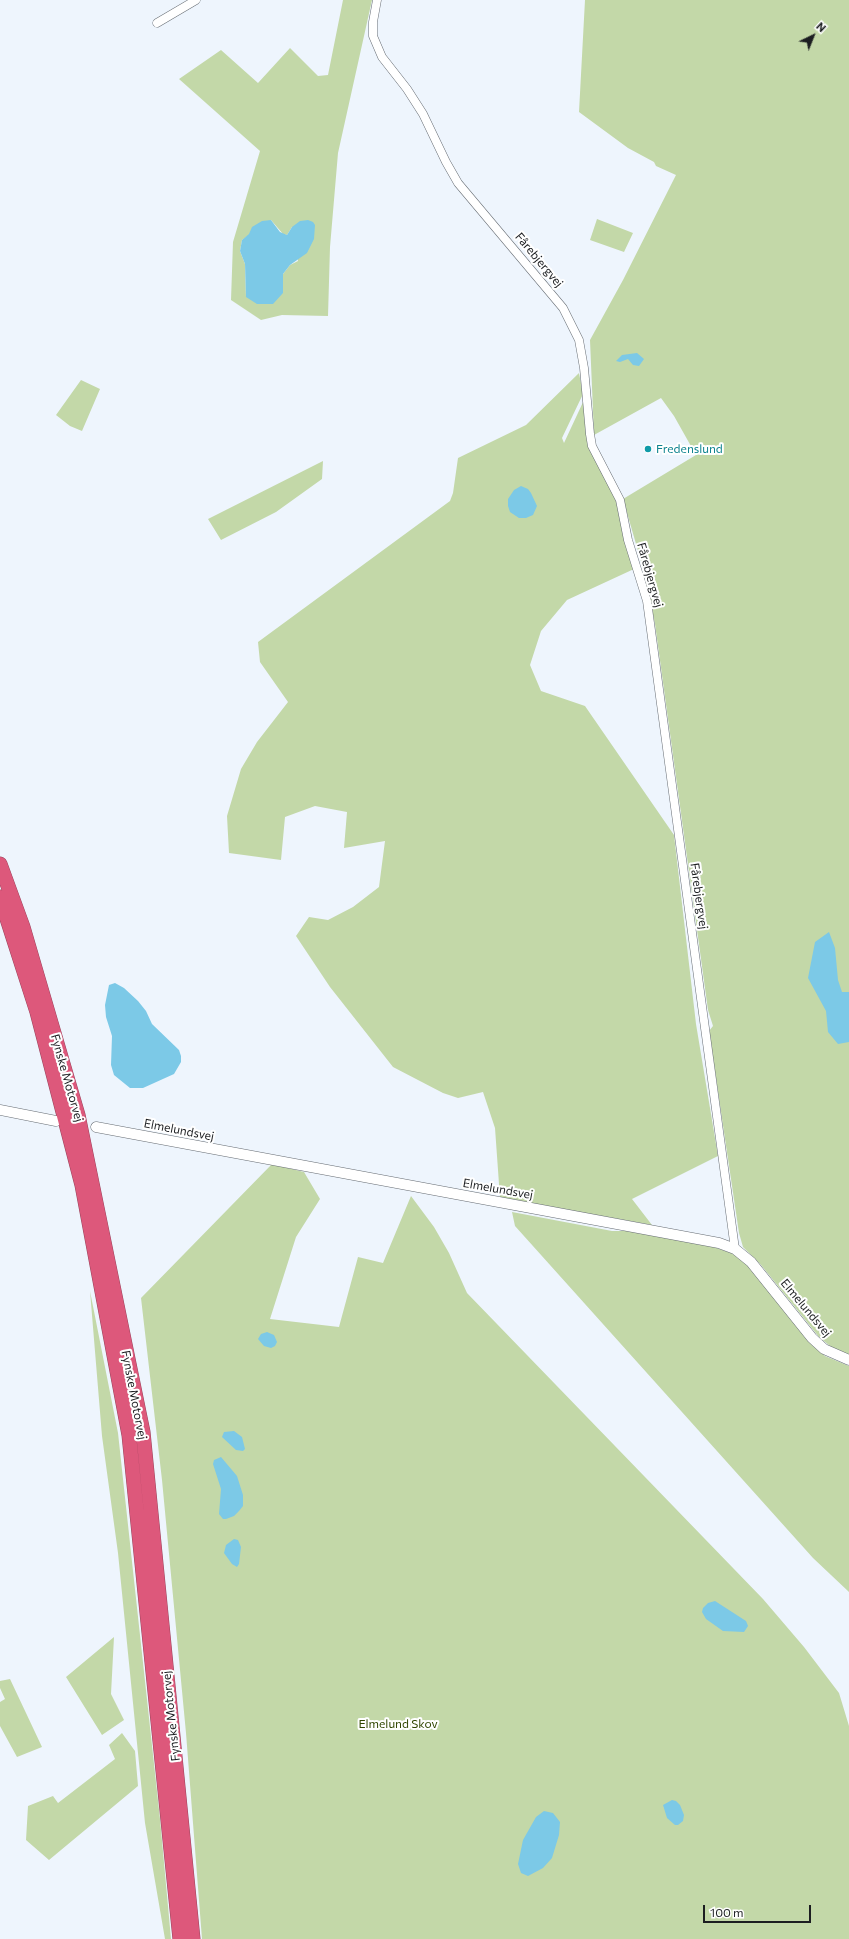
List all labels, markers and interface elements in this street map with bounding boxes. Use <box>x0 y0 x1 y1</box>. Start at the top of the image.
north arrow <box>793 16 833 56</box>
text: N <box>814 19 829 34</box>
street label: Fårebjergvej <box>512 230 566 290</box>
place label: Fredenslund <box>656 442 723 456</box>
marker: Fredenslund <box>643 444 653 454</box>
street label: Fårebjergvej <box>634 541 666 609</box>
street label: Fårebjergvej <box>687 862 711 930</box>
street label: Fynske Motorvej <box>48 1032 86 1124</box>
street label: Elmelundsvej <box>143 1116 215 1144</box>
street label: Elmelundsvej <box>462 1176 534 1202</box>
street label: Elmelundsvej <box>778 1276 834 1340</box>
street label: Fynske Motorvej <box>118 1349 150 1441</box>
street label: Fynske Motorvej <box>159 1670 183 1762</box>
park label: Elmelund Skov <box>358 1717 438 1731</box>
scale bar <box>705 1897 813 1923</box>
text: 100 m <box>710 1905 744 1919</box>

